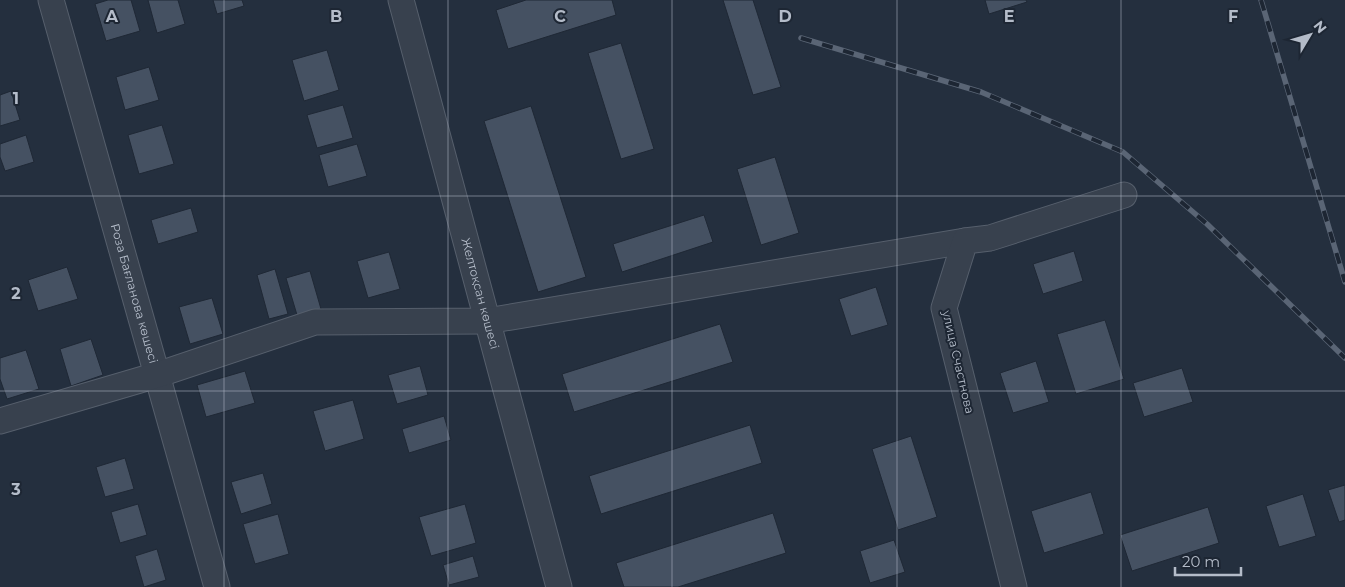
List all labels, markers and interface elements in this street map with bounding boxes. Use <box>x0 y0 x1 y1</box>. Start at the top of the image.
text: A <box>105 7 119 26</box>
text: B <box>330 7 342 26</box>
text: C <box>554 7 566 26</box>
text: D <box>778 7 792 26</box>
text: E <box>1004 7 1014 26</box>
text: F <box>1228 7 1238 26</box>
north arrow <box>1285 10 1335 60</box>
text: N <box>1310 17 1331 37</box>
text: 1 <box>13 89 19 108</box>
street label: Роза Бағланова көшесі <box>108 222 161 365</box>
street label: Желтоқсан көшесі <box>458 236 503 351</box>
text: 2 <box>11 284 21 303</box>
street label: улица Счастнова <box>939 308 978 415</box>
text: 3 <box>10 480 21 499</box>
scale bar <box>1175 544 1241 576</box>
text: 20 m <box>1182 552 1220 571</box>

